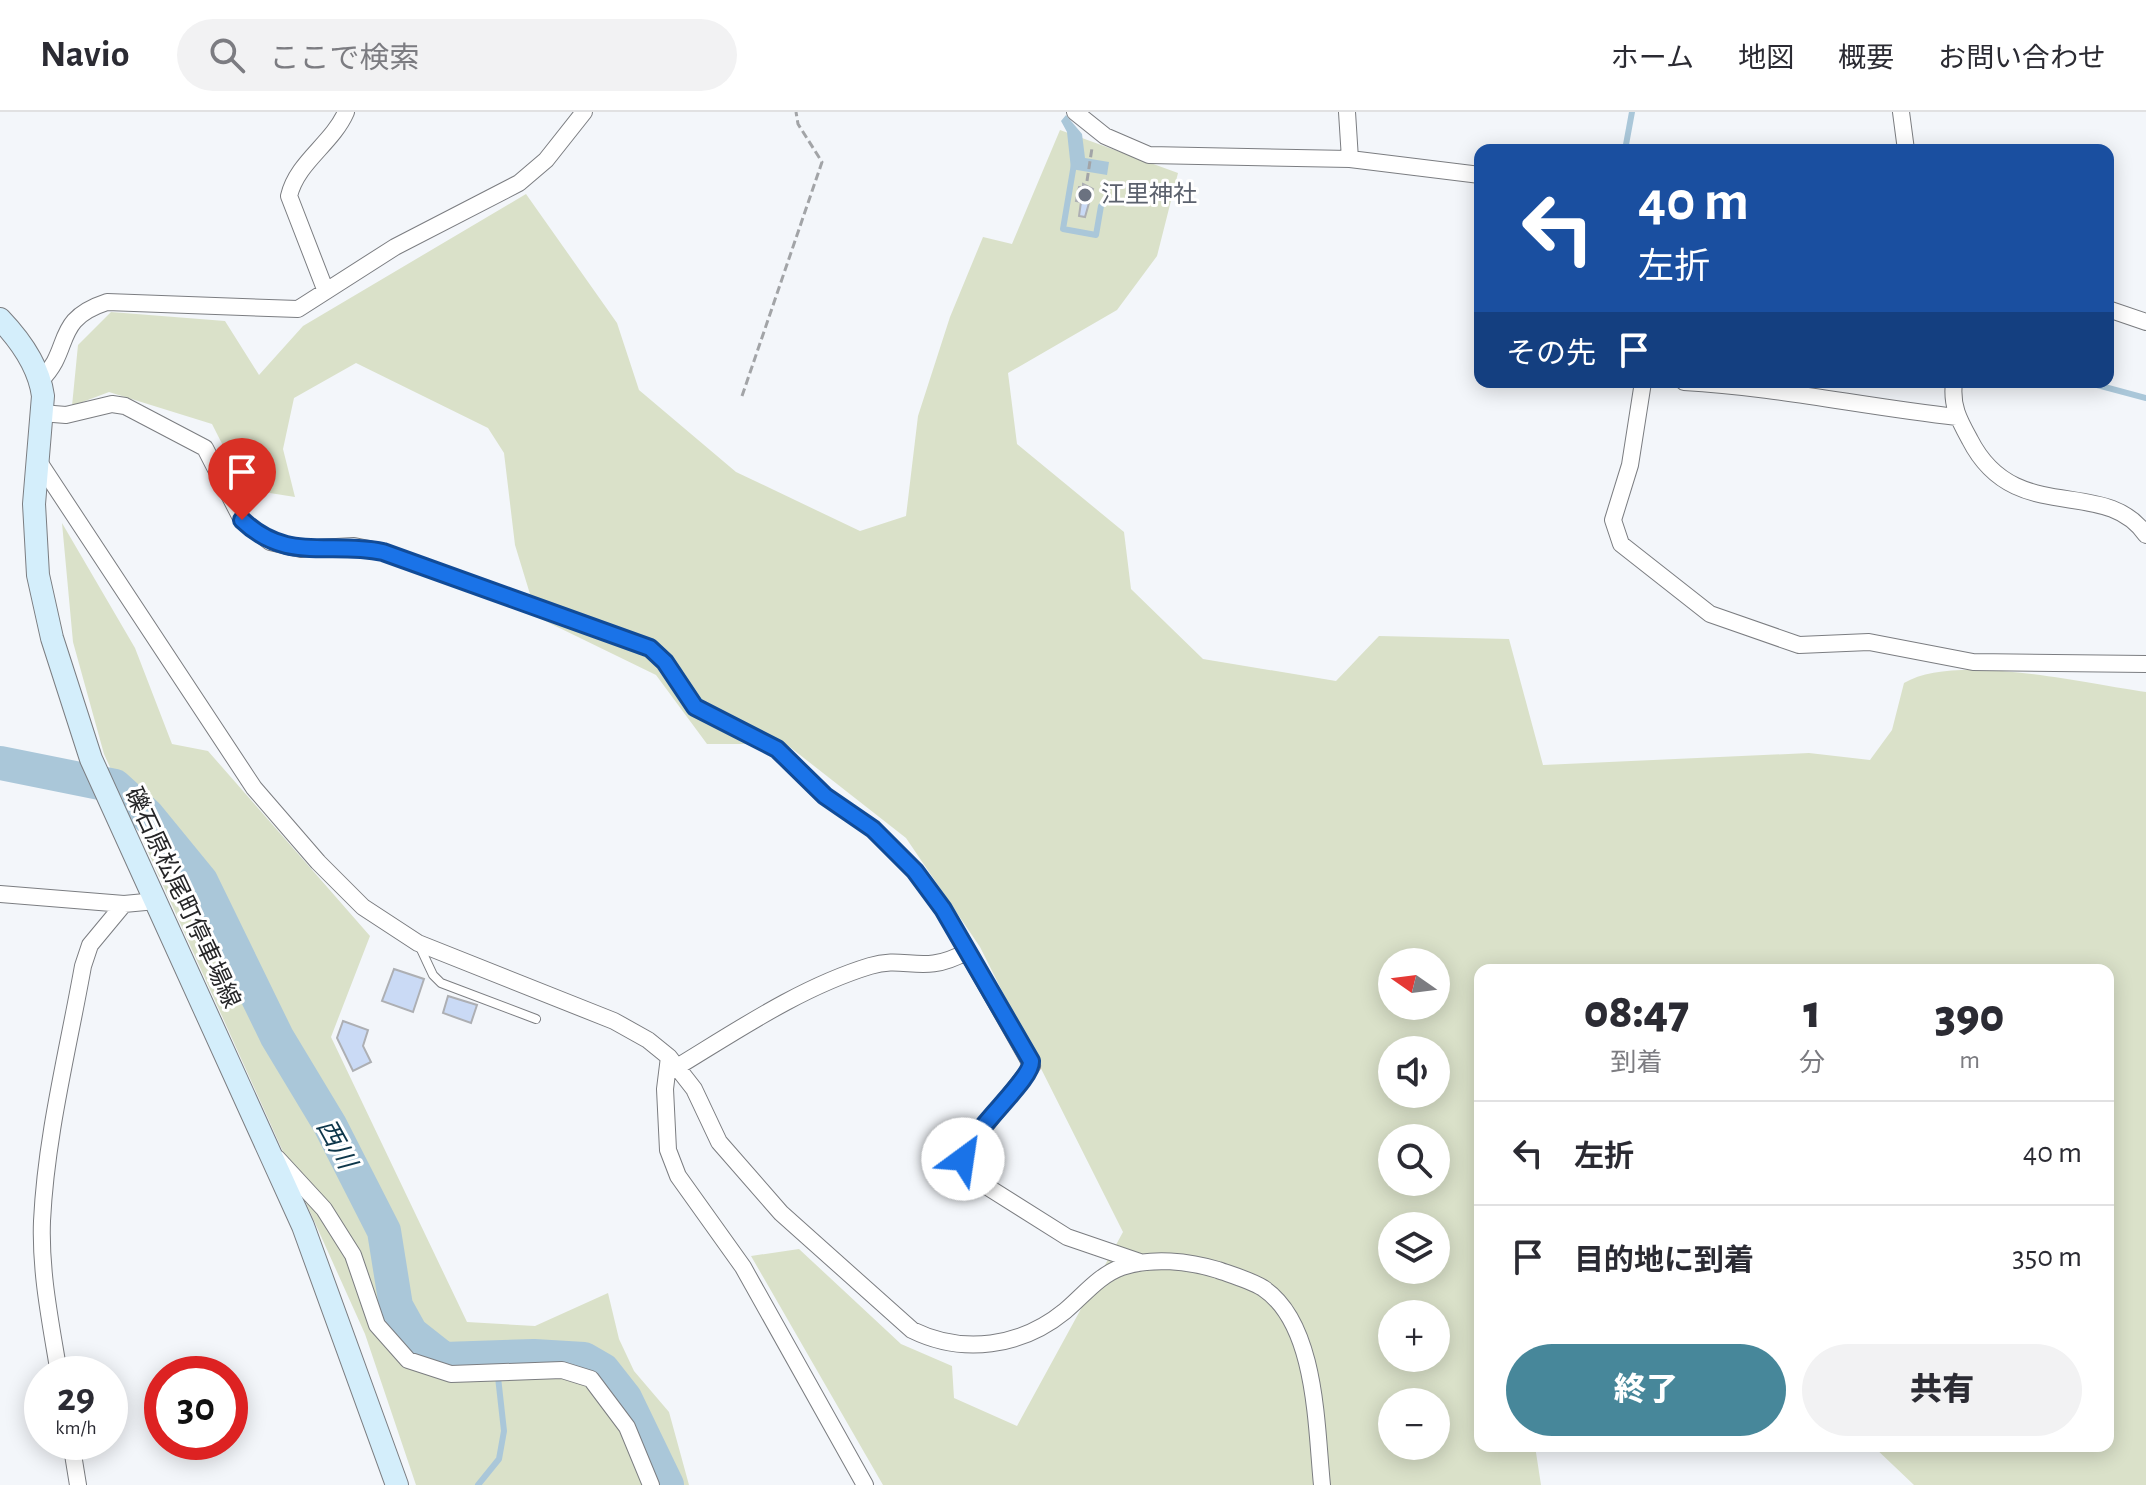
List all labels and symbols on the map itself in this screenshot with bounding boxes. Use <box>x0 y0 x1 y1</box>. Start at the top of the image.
place label: 江里神社 <box>1101 181 1197 207</box>
marker: 江里神社 <box>1076 186 1094 204</box>
pin <box>208 438 276 520</box>
street label: 礫石原松尾町停車場線 <box>120 783 245 1012</box>
north arrow <box>1378 948 1450 1020</box>
water label: 西川 <box>312 1115 361 1176</box>
position arrow <box>921 1117 1005 1201</box>
speed limit sign: 30 <box>144 1356 248 1460</box>

